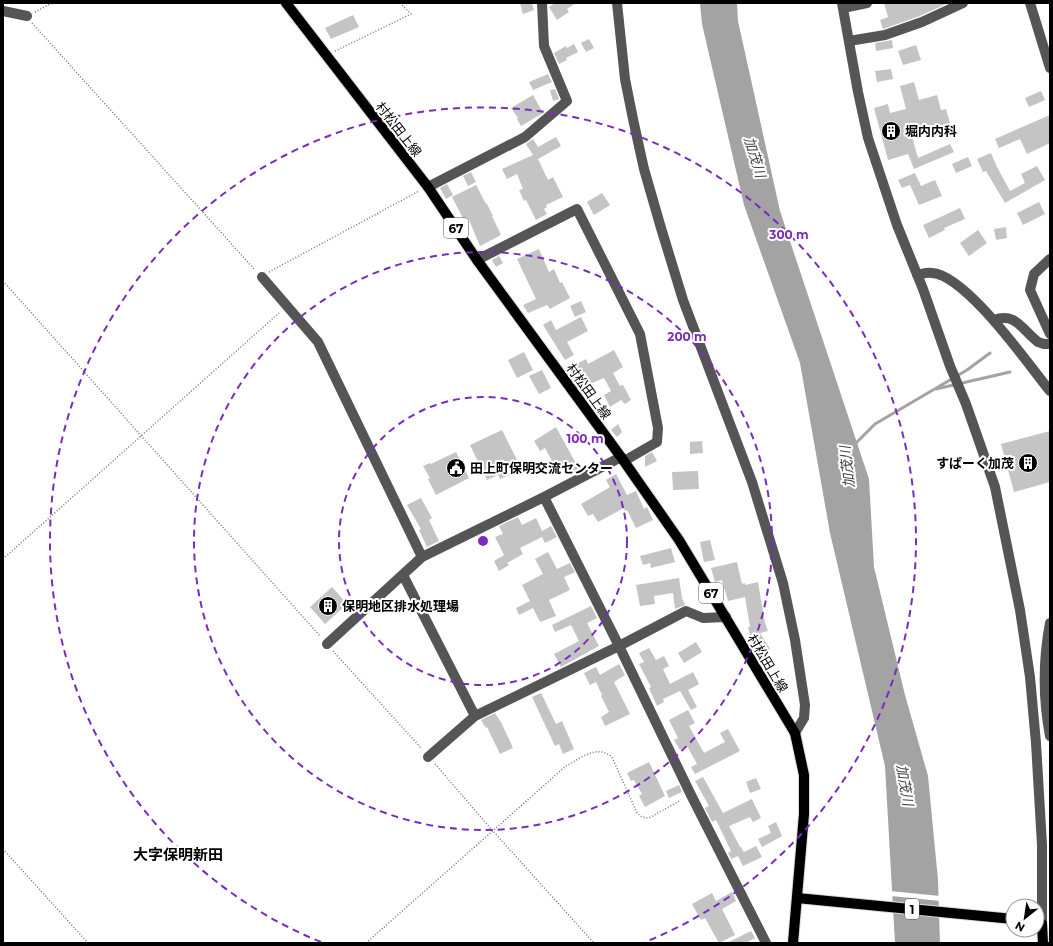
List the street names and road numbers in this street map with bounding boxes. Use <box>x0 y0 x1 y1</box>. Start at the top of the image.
street label: 村松田上線 <box>373 98 425 160</box>
road number: 67 <box>444 218 468 238</box>
street label: 村松田上線 <box>563 360 615 422</box>
road number: 67 <box>699 583 723 603</box>
street label: 村松田上線 <box>744 631 792 695</box>
road number: 1 <box>905 899 919 919</box>

